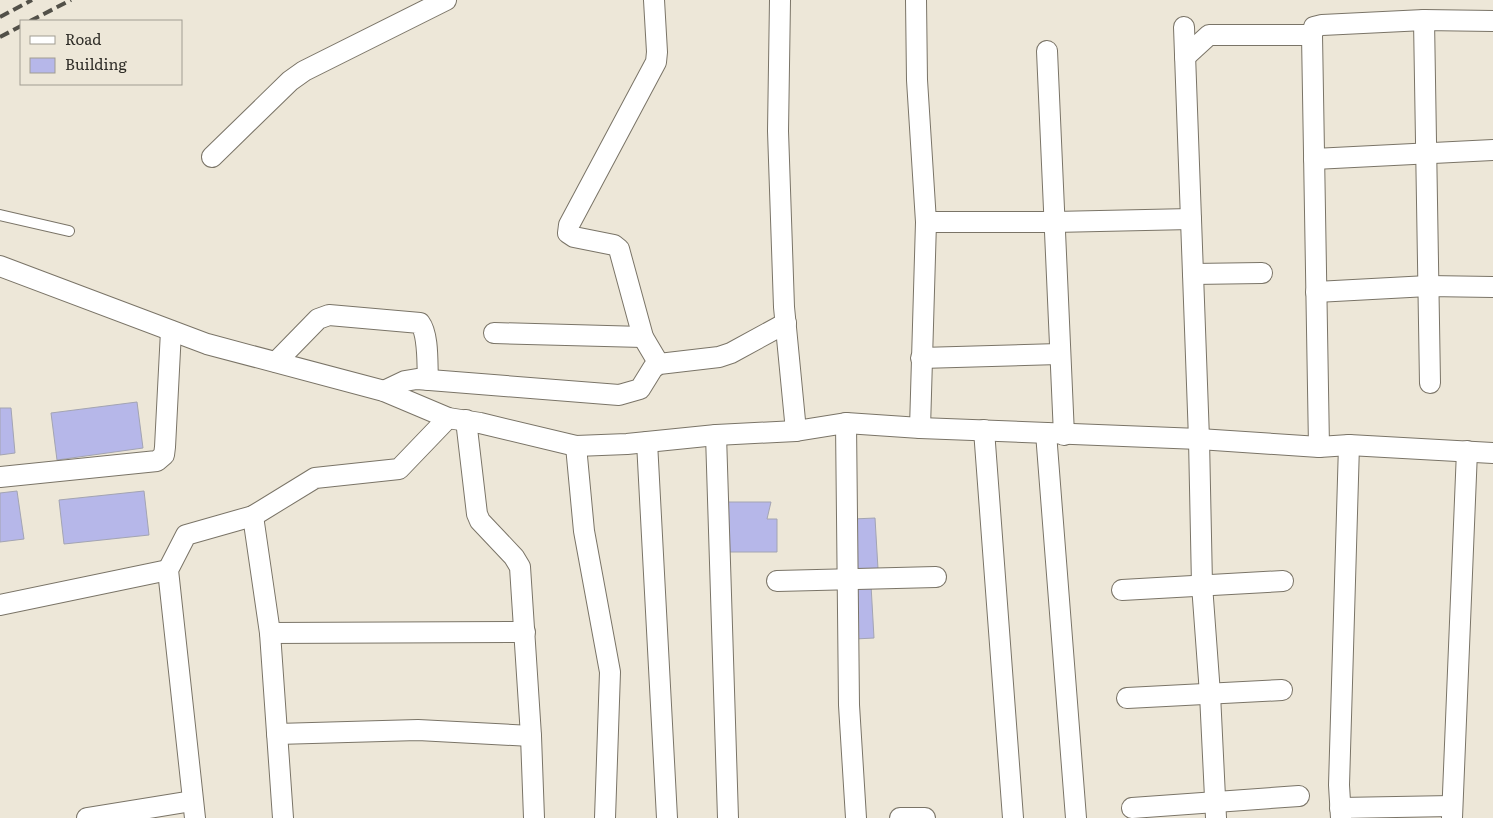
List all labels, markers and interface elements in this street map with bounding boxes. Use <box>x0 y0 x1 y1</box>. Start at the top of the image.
legend <box>20 20 182 85</box>
text: Road <box>65 27 101 50</box>
text: Building <box>65 52 127 75</box>

